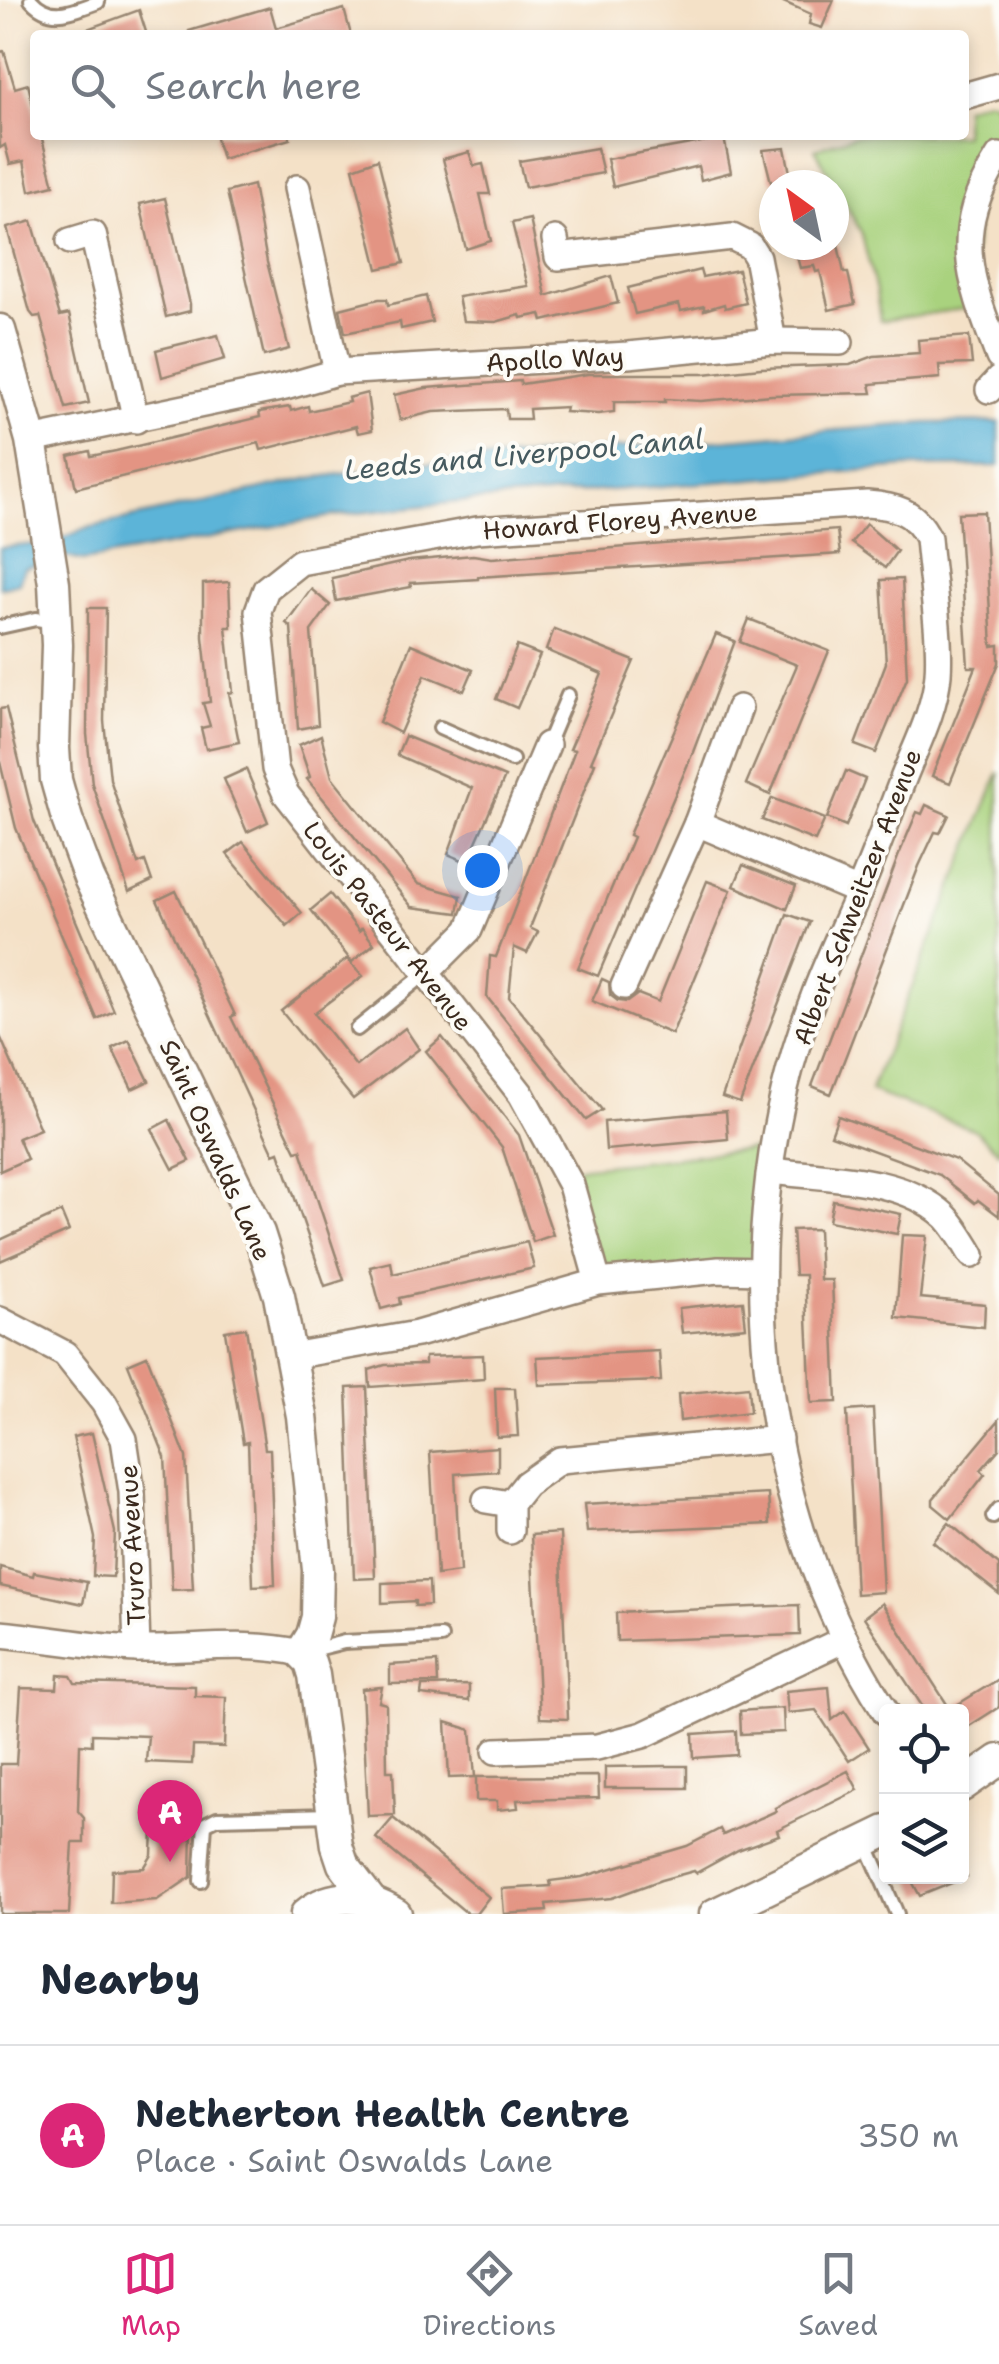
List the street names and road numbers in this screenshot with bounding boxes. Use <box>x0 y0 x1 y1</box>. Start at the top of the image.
street label: Apollo Way <box>485 338 625 380</box>
street label: Howard Florey Avenue <box>481 494 759 548</box>
street label: Albert Schweitzer Avenue <box>785 744 929 1050</box>
street label: Louis Pasteur Avenue <box>295 814 481 1038</box>
street label: Saint Oswalds Lane <box>152 1034 280 1266</box>
street label: Truro Avenue <box>111 1464 153 1626</box>

